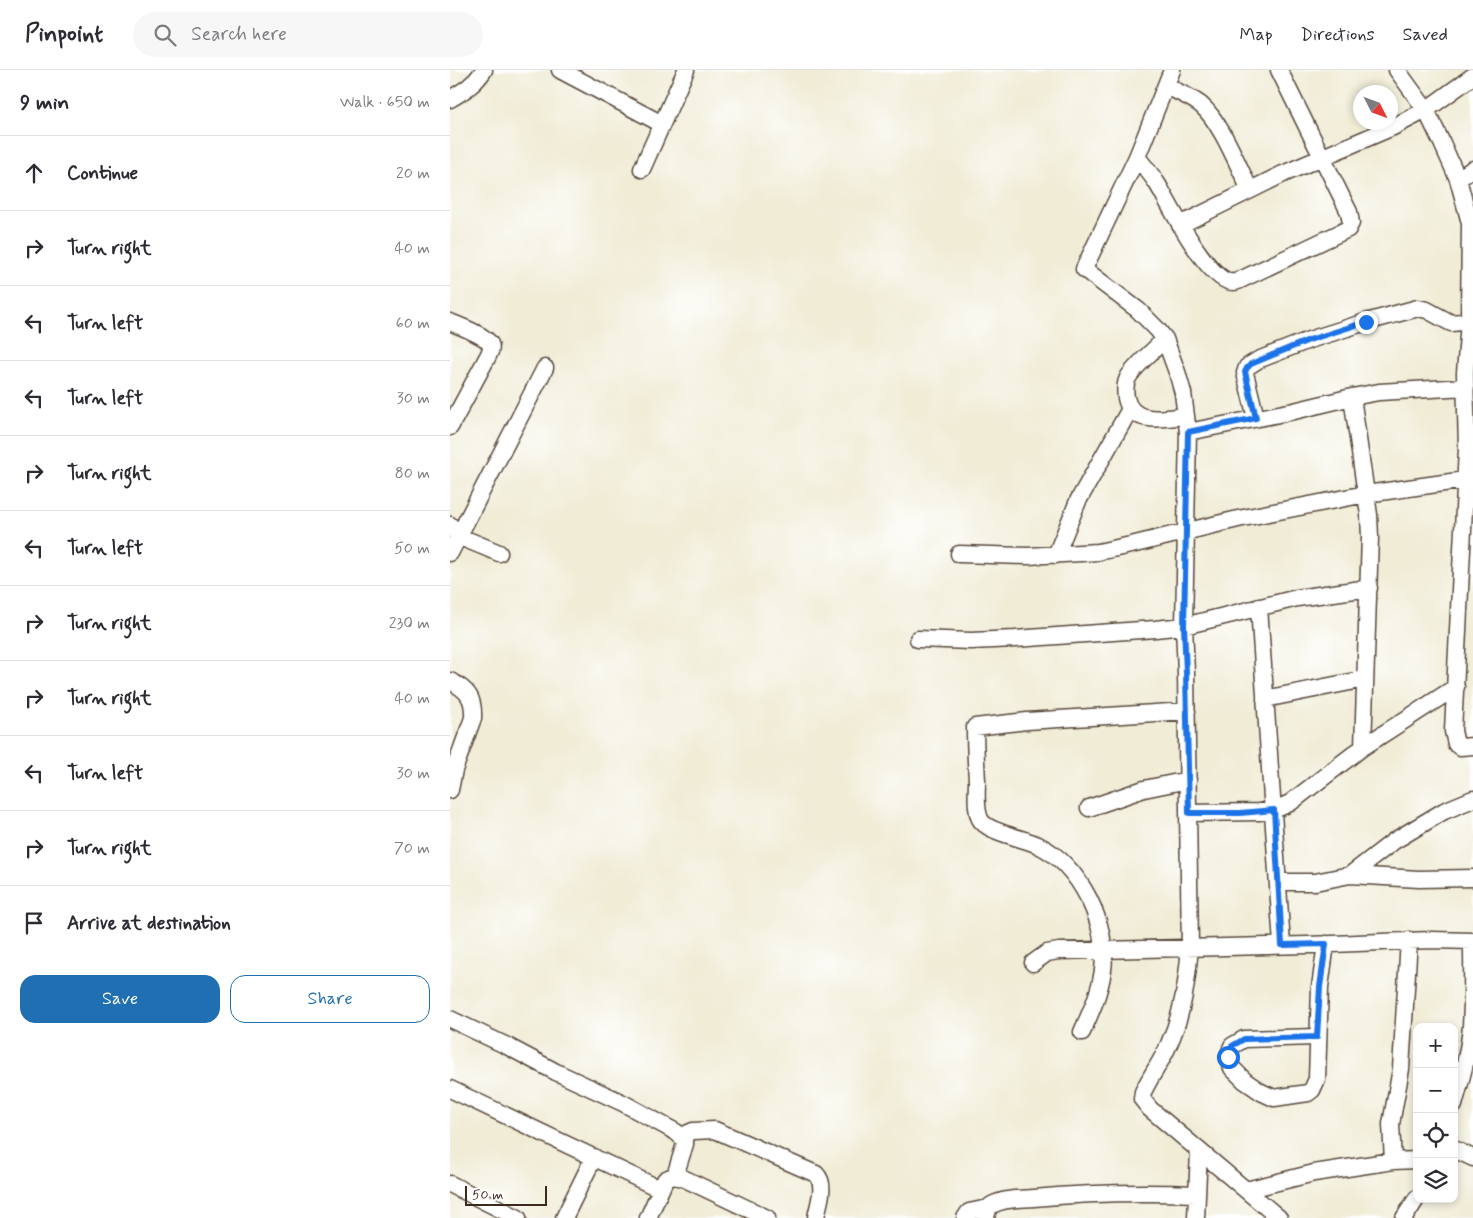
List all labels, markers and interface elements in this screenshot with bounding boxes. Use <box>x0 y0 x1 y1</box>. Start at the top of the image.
search box <box>133 12 483 57</box>
text: Pinpoint <box>25 19 103 50</box>
icon: search <box>151 21 179 49</box>
text: Search here <box>191 22 287 47</box>
text: Map <box>1240 23 1273 47</box>
text: Directions <box>1301 23 1375 47</box>
text: Saved <box>1403 23 1448 47</box>
north arrow <box>1353 85 1398 130</box>
text: 9 min <box>20 89 69 117</box>
text: Walk · 650 m <box>340 92 430 113</box>
icon: ahead <box>20 159 48 187</box>
text: Continue <box>67 161 138 186</box>
text: 20 m <box>396 163 430 184</box>
icon: right <box>20 234 48 262</box>
text: Turn right <box>67 236 151 261</box>
text: 40 m <box>394 238 430 259</box>
icon: left <box>20 309 48 337</box>
text: Turn left <box>67 311 143 336</box>
route end <box>1355 311 1378 334</box>
text: 60 m <box>396 313 430 334</box>
icon: left <box>20 384 48 412</box>
text: Turn left <box>67 386 143 411</box>
text: 30 m <box>397 388 430 409</box>
icon: right <box>20 459 48 487</box>
text: Turn right <box>67 461 151 486</box>
text: 80 m <box>395 463 430 484</box>
icon: left <box>20 534 48 562</box>
text: Turn left <box>67 536 143 561</box>
text: 50 m <box>394 538 430 559</box>
icon: right <box>20 609 48 637</box>
text: Turn right <box>67 611 151 636</box>
text: 230 m <box>389 613 430 634</box>
icon: right <box>20 684 48 712</box>
text: Turn right <box>67 686 151 711</box>
text: 40 m <box>394 688 430 709</box>
icon: left <box>20 759 48 787</box>
text: Turn left <box>67 761 143 786</box>
text: 30 m <box>397 763 430 784</box>
icon: right <box>20 834 48 862</box>
text: Turn right <box>67 836 151 861</box>
text: 70 m <box>394 838 430 859</box>
icon: arrive <box>20 909 48 937</box>
text: Arrive at destination <box>67 911 231 936</box>
button: Save <box>20 975 220 1023</box>
button: Share <box>230 975 430 1023</box>
map controls <box>1413 1023 1458 1203</box>
button: + <box>1413 1023 1458 1068</box>
route start <box>1217 1046 1240 1069</box>
button: − <box>1413 1068 1458 1113</box>
button: locate <box>1413 1113 1458 1158</box>
button: layers <box>1413 1158 1458 1203</box>
scale bar <box>465 1183 548 1206</box>
text: 50 m <box>472 1186 503 1204</box>

